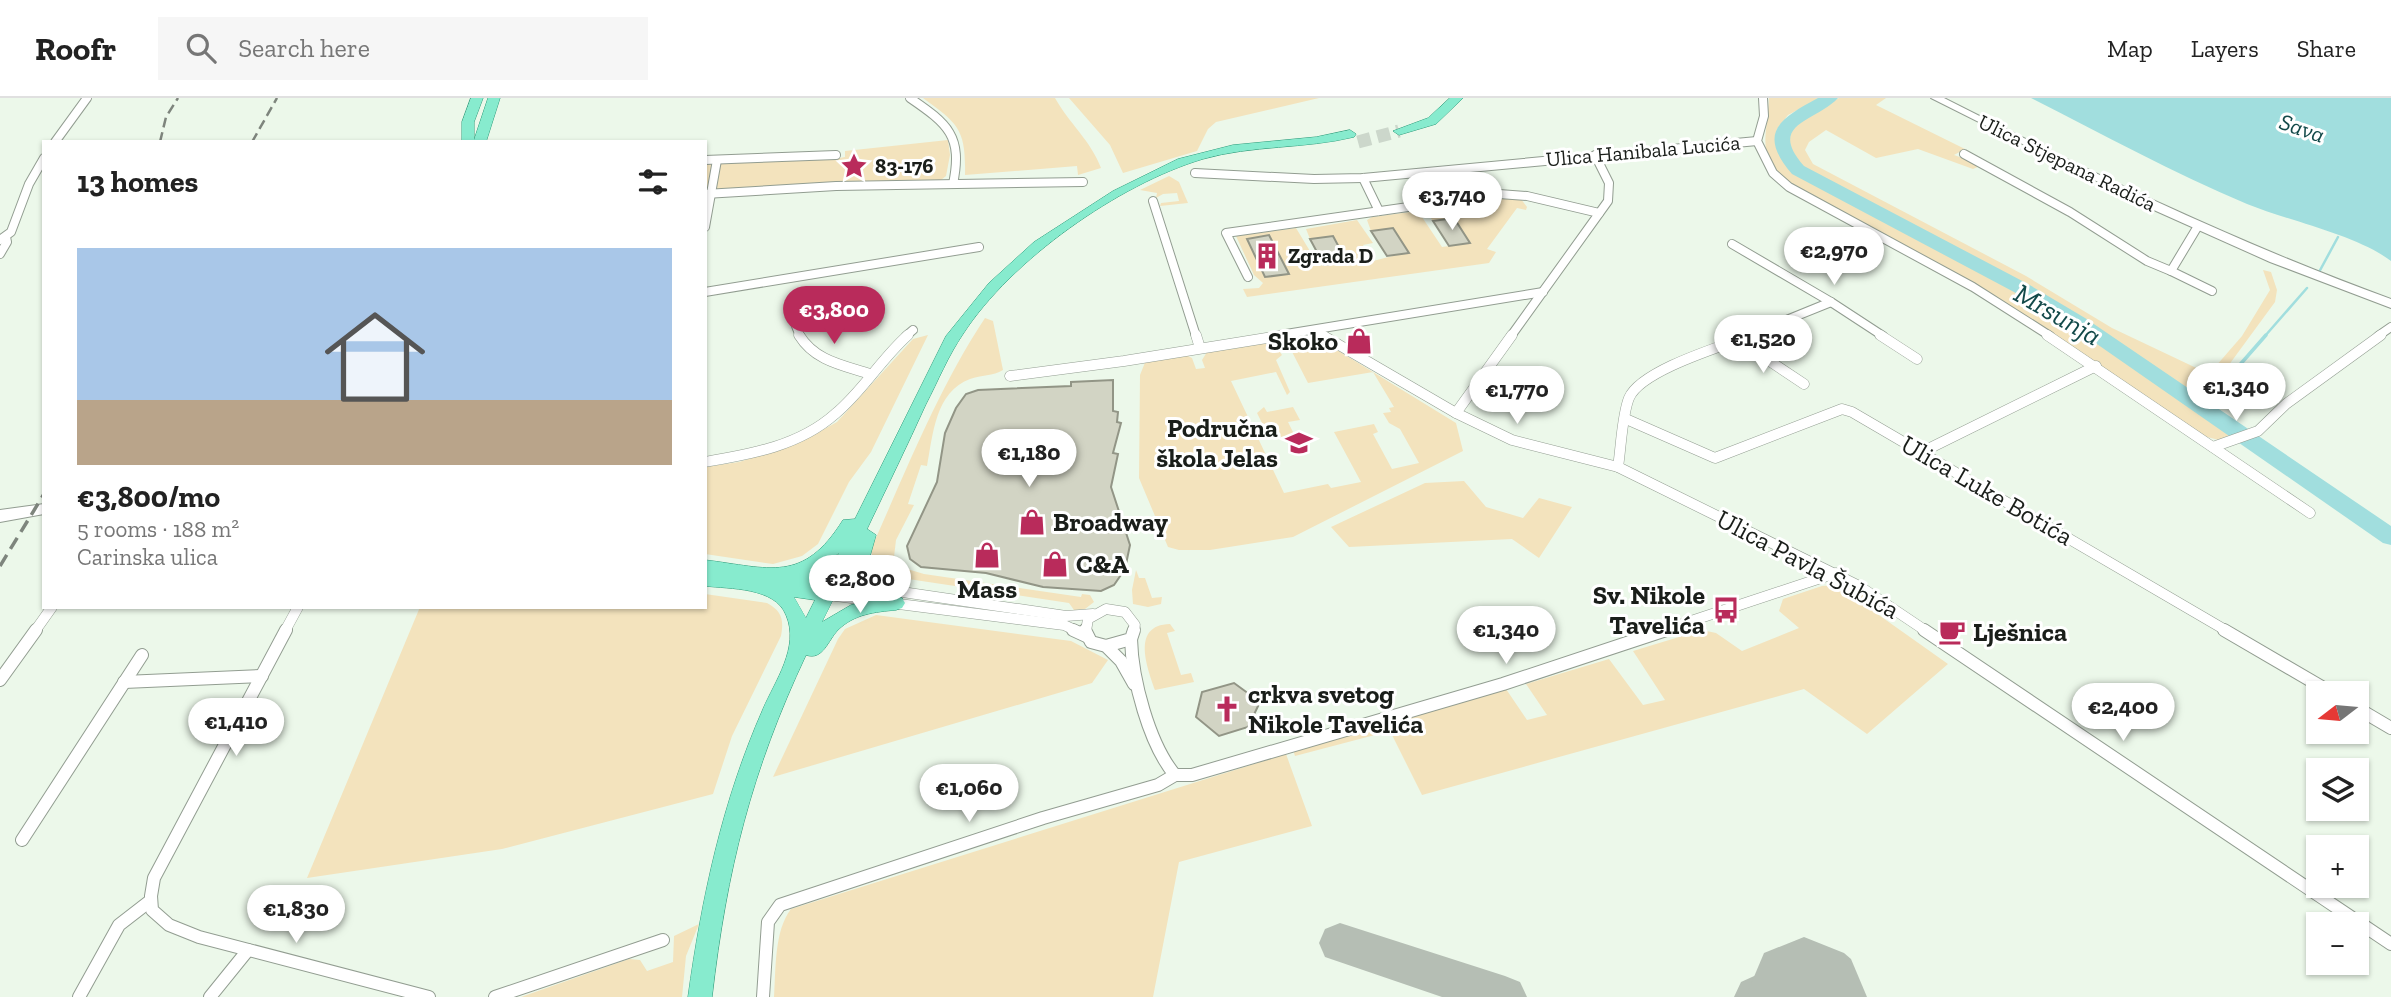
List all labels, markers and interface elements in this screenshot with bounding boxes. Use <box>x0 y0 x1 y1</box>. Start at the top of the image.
search box <box>158 17 648 80</box>
text: Roofr <box>35 29 116 68</box>
icon: search <box>182 29 220 67</box>
text: Search here <box>238 32 370 64</box>
text: Map <box>2107 34 2153 63</box>
text: Layers <box>2191 34 2259 63</box>
text: Share <box>2297 34 2356 63</box>
water label: Sava <box>2276 107 2328 149</box>
street label: Ulica Stjepana Radića <box>1974 109 2160 217</box>
street label: Ulica Hanibala Lucića <box>1545 130 1741 171</box>
place icon: 83-176 <box>839 151 869 181</box>
place label: 83-176 <box>875 153 934 178</box>
icon: filters <box>634 163 672 201</box>
text: 13 homes <box>77 164 198 200</box>
pin: €3,740 <box>1395 172 1509 232</box>
text: €3,740 <box>1418 181 1486 209</box>
pin: €2,970 <box>1777 228 1891 287</box>
text: €2,970 <box>1800 236 1868 264</box>
building icon: Zgrada D <box>1252 241 1282 271</box>
place label: Zgrada D <box>1288 243 1374 268</box>
water label: Mrsunja <box>2008 276 2107 352</box>
pin: €3,800 <box>777 286 891 346</box>
icon: home <box>312 294 438 420</box>
text: €3,800 <box>799 295 869 323</box>
pin: €1,520 <box>1706 316 1820 375</box>
text: €1,520 <box>1730 324 1796 352</box>
place label: Skoko <box>1268 325 1338 357</box>
shop icon: Skoko <box>1344 326 1374 356</box>
pin: €1,340 <box>2179 364 2293 423</box>
pin: €1,770 <box>1460 366 1574 426</box>
text: €1,340 <box>2203 372 2269 400</box>
text: €1,770 <box>1485 375 1549 403</box>
place label: Područna škola Jelas <box>1156 412 1278 474</box>
school or university icon: Područna škola Jelas <box>1284 428 1314 458</box>
street label: Ulica Luke Botića <box>1895 428 2079 552</box>
pin: €1,180 <box>972 430 1086 489</box>
text: €1,180 <box>998 438 1060 466</box>
text: €3,800/mo <box>77 479 220 515</box>
street label: Ulica Pavla Šubića <box>1711 502 1905 626</box>
place label: Broadway <box>1053 506 1168 538</box>
shop icon: Broadway <box>1017 507 1047 537</box>
text: 5 rooms · 188 m² <box>77 515 239 543</box>
shop icon: Mass <box>972 540 1002 570</box>
text: Carinska ulica <box>77 543 218 571</box>
place label: C&A <box>1076 548 1129 580</box>
shop icon: C&A <box>1040 549 1070 579</box>
pin: €2,800 <box>803 556 917 615</box>
text: €2,800 <box>825 564 895 592</box>
place label: Mass <box>957 573 1017 605</box>
place label: Sv. Nikole Tavelića <box>1593 579 1705 641</box>
bus stop icon: Sv. Nikole Tavelića <box>1711 595 1741 625</box>
pin: €1,340 <box>1449 606 1563 666</box>
text: €1,340 <box>1473 615 1539 643</box>
place label: Lješnica <box>1973 616 2067 648</box>
cafe icon: Lješnica <box>1937 617 1967 647</box>
place label: crkva svetog Nikole Tavelića <box>1248 678 1423 740</box>
north arrow <box>2306 681 2370 744</box>
map controls <box>2306 681 2369 975</box>
pin: €2,400 <box>2066 684 2180 743</box>
text: €2,400 <box>2088 692 2158 720</box>
church icon: crkva svetog Nikole Tavelića <box>1212 694 1242 724</box>
pin: €1,410 <box>179 698 293 758</box>
text: €1,410 <box>204 707 268 735</box>
button: layers <box>2306 758 2369 821</box>
pin: €1,060 <box>912 764 1026 824</box>
text: €1,060 <box>936 773 1002 801</box>
button: + <box>2306 835 2369 898</box>
pin: €1,830 <box>239 886 353 945</box>
text: €1,830 <box>263 894 329 922</box>
button: − <box>2306 912 2369 975</box>

